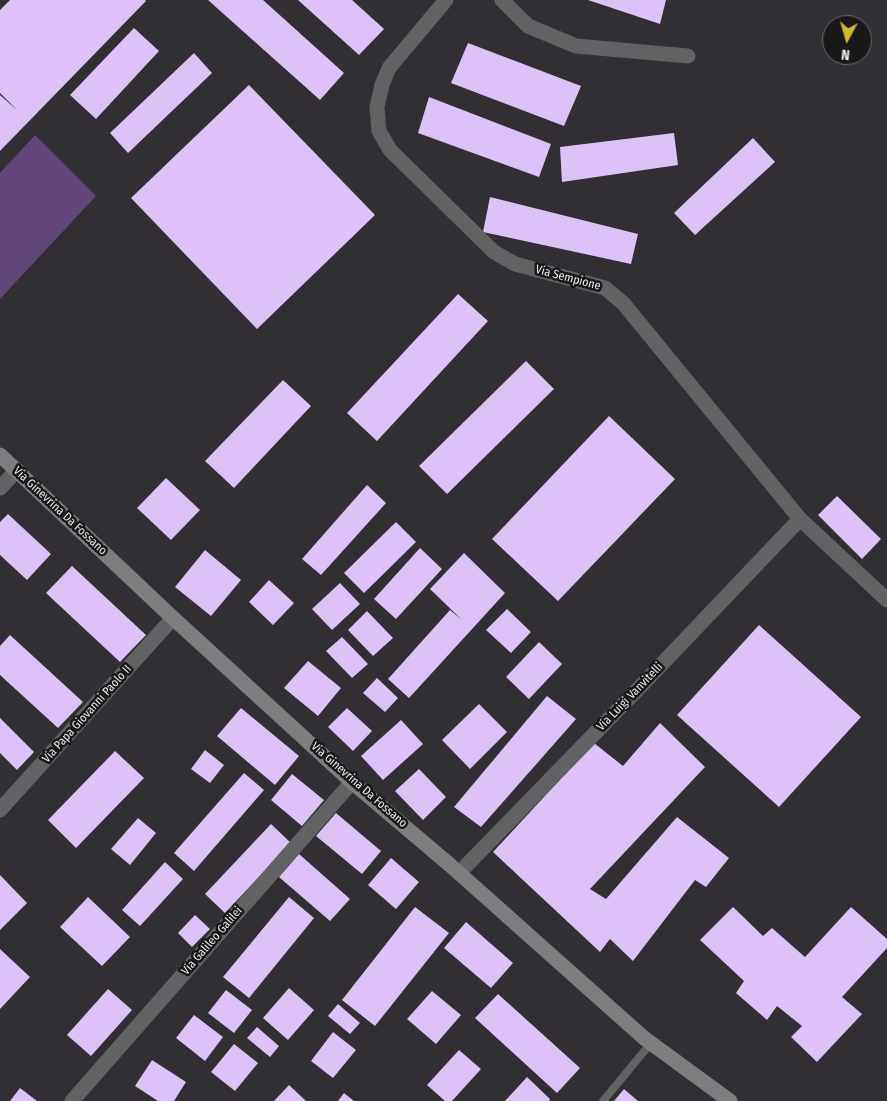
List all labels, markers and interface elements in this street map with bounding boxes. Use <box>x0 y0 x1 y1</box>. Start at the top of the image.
north arrow <box>822 15 872 65</box>
text: N <box>840 46 851 63</box>
street label: Via Sempione <box>534 262 602 294</box>
street label: Via Ginevrina Da Fossano <box>10 464 110 558</box>
street label: Via Luigi Vanvitelli <box>594 660 666 734</box>
street label: Via Papa Giovanni Paolo II <box>39 662 135 766</box>
street label: Via Ginevrina Da Fossano <box>308 739 410 831</box>
street label: Via Galileo Galilei <box>178 904 246 978</box>

